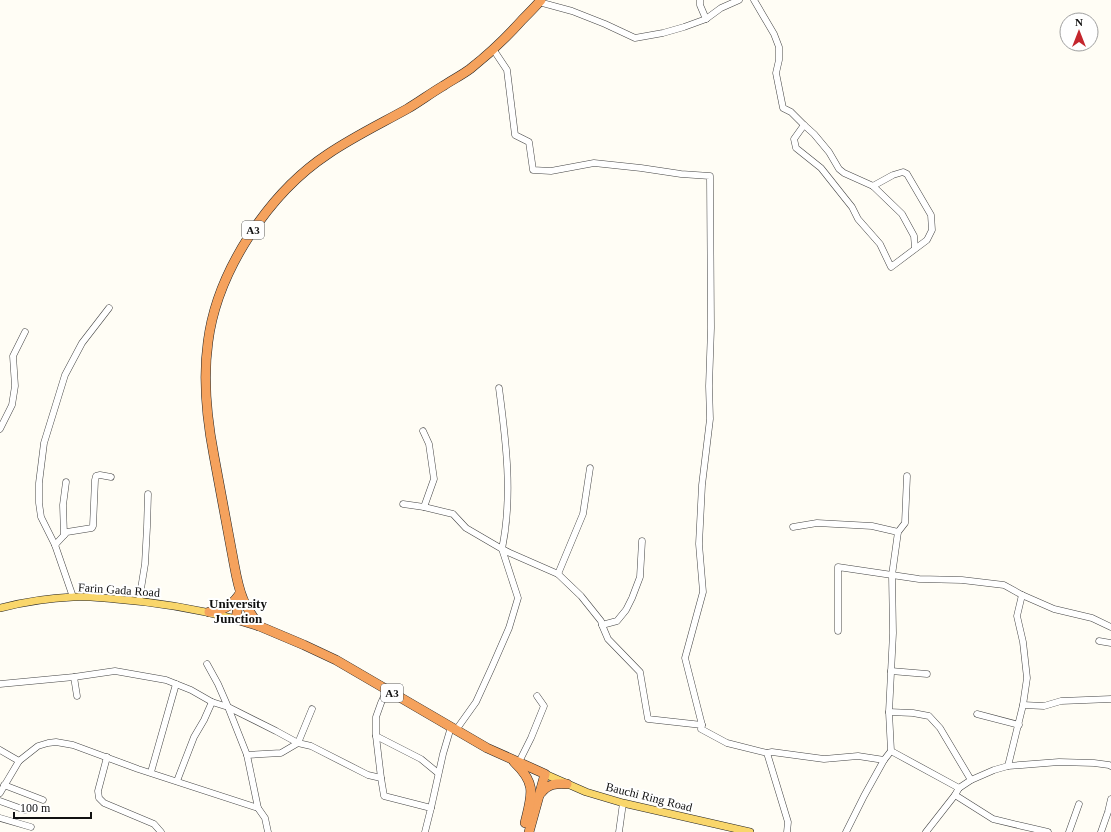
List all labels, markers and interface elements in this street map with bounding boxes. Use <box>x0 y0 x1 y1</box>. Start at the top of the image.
north arrow <box>1059 12 1099 52</box>
text: N <box>1075 16 1083 28</box>
road number: A3 <box>242 221 264 239</box>
street label: Farin Gada Road <box>78 580 160 600</box>
district label: University Junction <box>209 596 267 626</box>
road number: A3 <box>381 684 403 702</box>
street label: Bauchi Ring Road <box>604 779 694 815</box>
scale bar <box>14 794 91 820</box>
text: 100 m <box>20 801 51 815</box>

